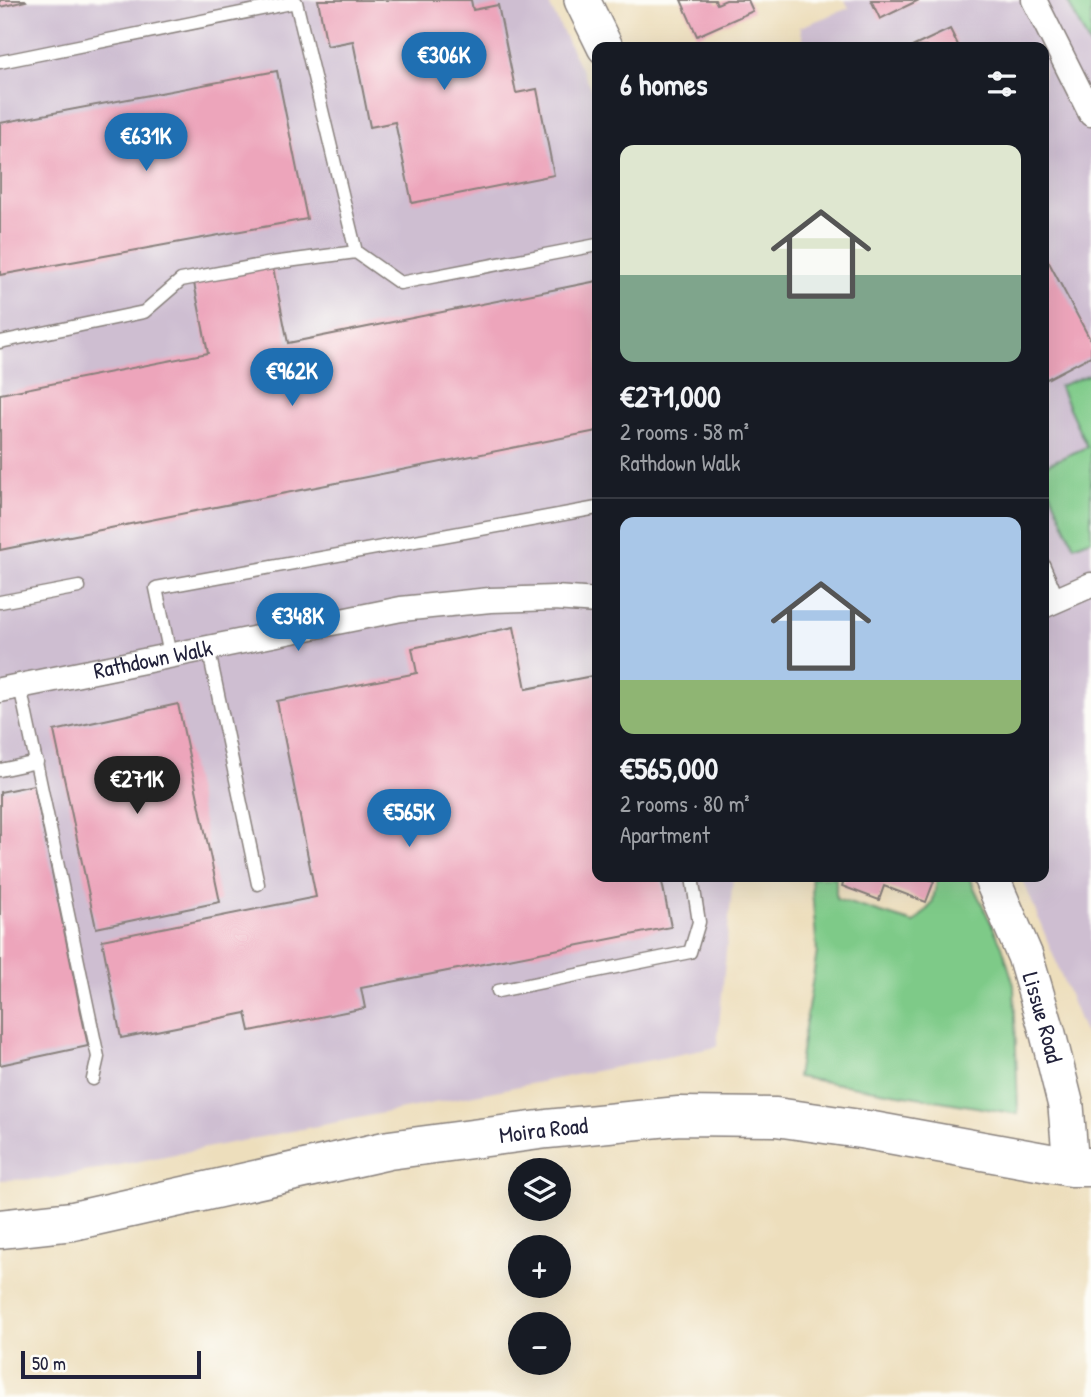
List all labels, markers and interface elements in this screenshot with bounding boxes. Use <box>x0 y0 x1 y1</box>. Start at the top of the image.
pin: €306K <box>395 32 493 92</box>
text: €306K <box>418 39 470 70</box>
text: 6 homes <box>620 64 707 104</box>
icon: filters <box>983 65 1021 103</box>
pin: €631K <box>97 114 195 173</box>
text: €631K <box>121 120 171 151</box>
icon: home <box>758 191 884 317</box>
pin: €962K <box>243 348 341 408</box>
text: €962K <box>266 355 318 386</box>
text: €271,000 <box>620 376 721 416</box>
text: 2 rooms · 58 m² <box>620 416 749 447</box>
text: Rathdown Walk <box>620 447 740 478</box>
icon: home <box>758 563 884 689</box>
pin: €348K <box>249 594 347 653</box>
text: €348K <box>272 600 324 631</box>
street label: Rathdown Walk <box>91 631 215 686</box>
text: €565,000 <box>620 748 718 788</box>
pin: €271K <box>88 756 186 816</box>
text: €271K <box>110 763 164 794</box>
text: 2 rooms · 80 m² <box>620 788 750 819</box>
pin: €565K <box>360 790 458 849</box>
text: €565K <box>383 796 435 827</box>
text: Apartment <box>620 819 710 850</box>
street label: Lissue Road <box>1016 968 1071 1066</box>
street label: Moira Road <box>497 1109 589 1150</box>
map controls <box>508 1158 571 1375</box>
button: layers <box>508 1158 571 1221</box>
button: + <box>508 1235 571 1298</box>
button: − <box>508 1312 571 1375</box>
scale bar <box>21 1348 201 1380</box>
text: 50 m <box>32 1350 66 1376</box>

